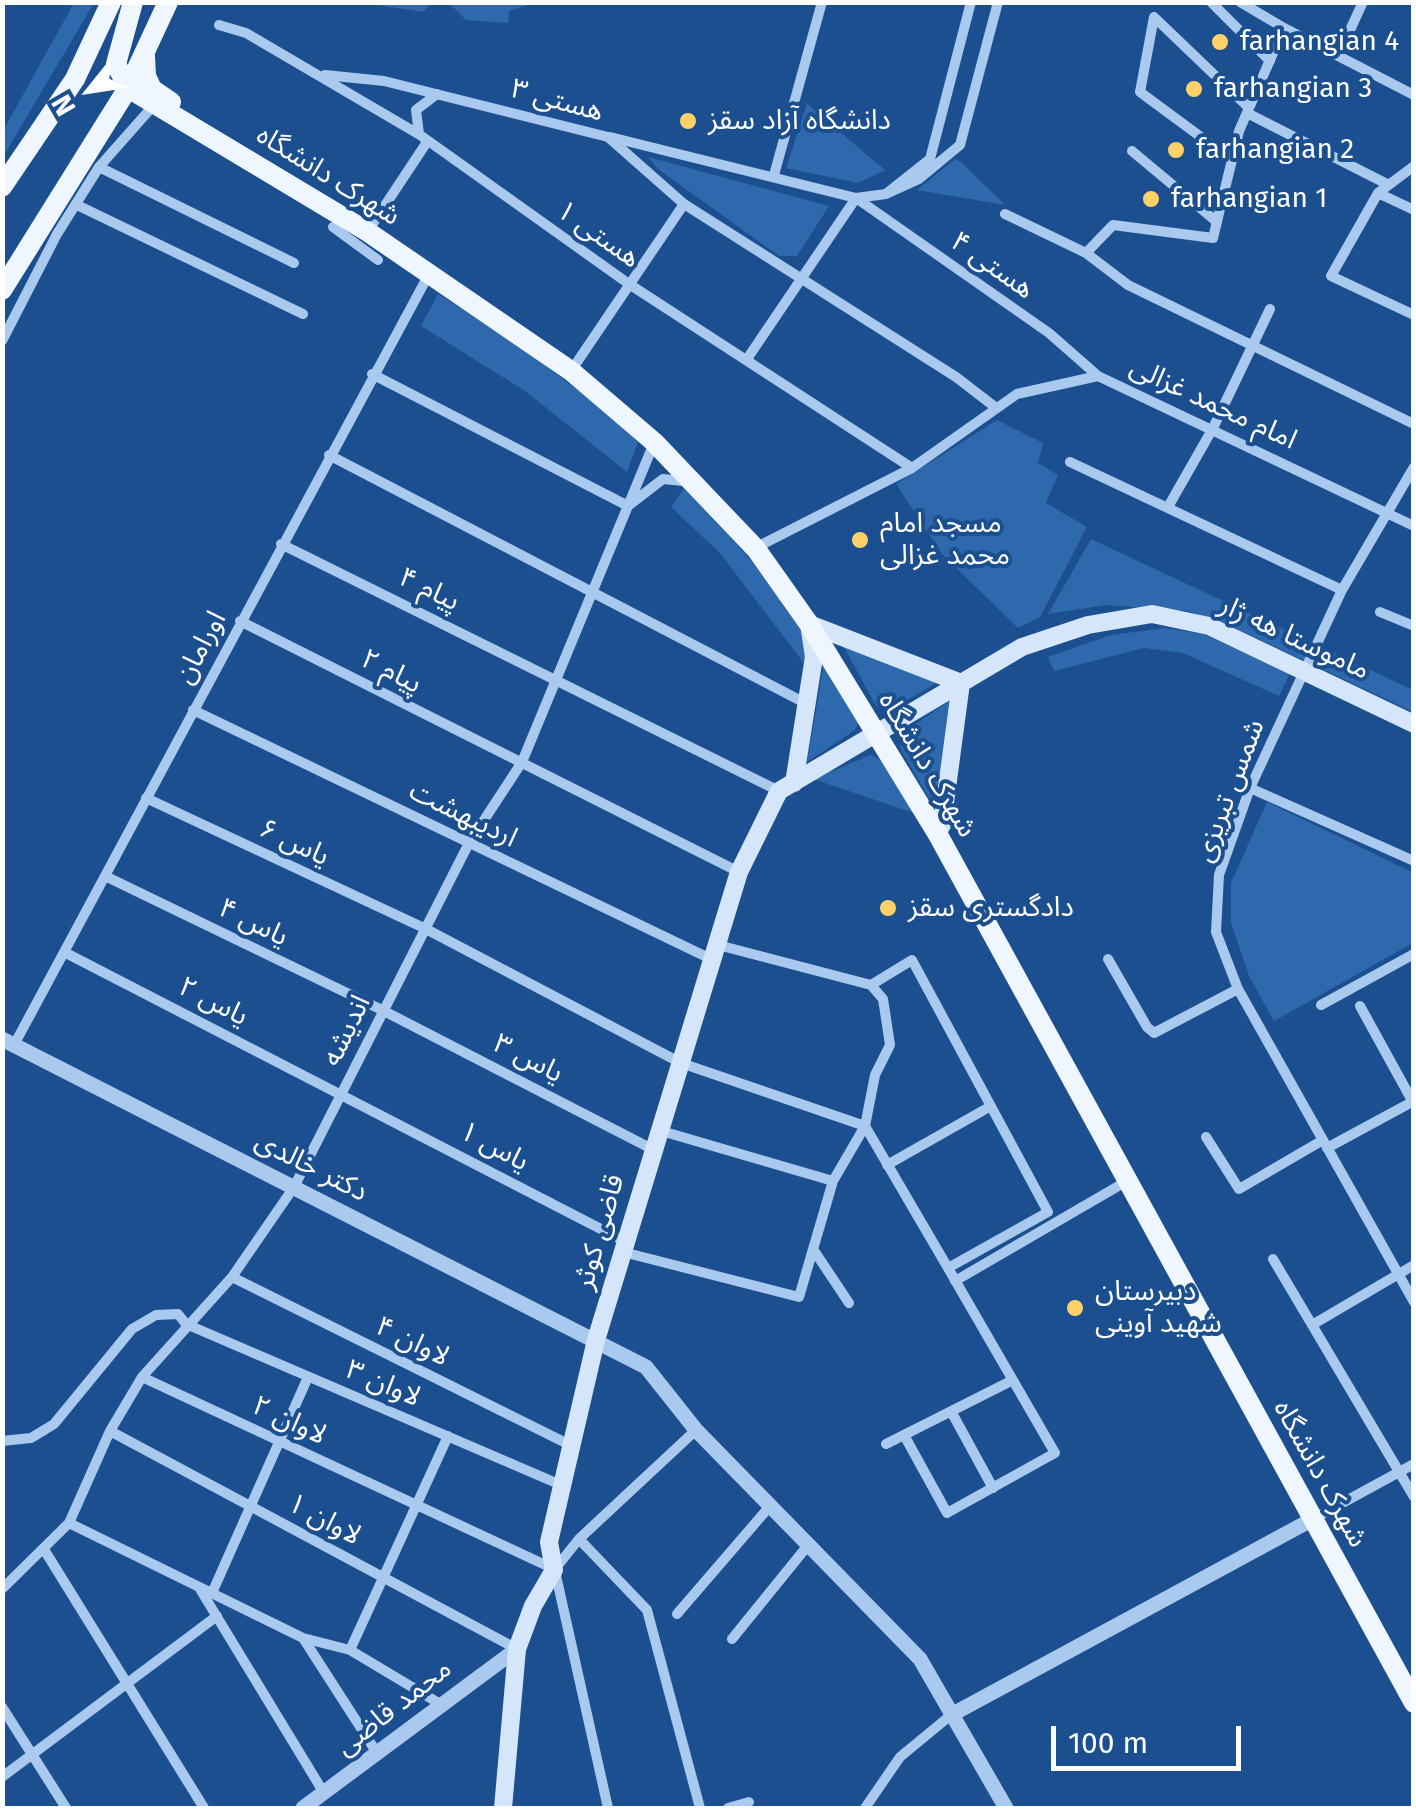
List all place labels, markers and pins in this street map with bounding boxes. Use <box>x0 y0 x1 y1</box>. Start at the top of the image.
place label: farhangian 4 <box>1240 25 1399 59</box>
marker: farhangian 4 <box>1209 31 1231 53</box>
place label: farhangian 3 <box>1214 72 1372 106</box>
marker: farhangian 3 <box>1183 78 1205 100</box>
place label: دانشگاه آزاد سقز <box>708 104 891 138</box>
marker: دانشگاه آزاد سقز <box>677 110 699 132</box>
place label: farhangian 2 <box>1196 133 1354 167</box>
marker: farhangian 2 <box>1165 139 1187 161</box>
place label: farhangian 1 <box>1171 182 1327 216</box>
marker: farhangian 1 <box>1140 188 1162 210</box>
place label: مسجد امام محمد غزالی <box>880 507 1010 573</box>
marker: مسجد امام محمد غزالی <box>849 529 871 551</box>
place label: دادگستری سقز <box>908 891 1074 925</box>
marker: دادگستری سقز <box>877 897 899 919</box>
place label: دبیرستان شهید آوینی <box>1095 1275 1222 1341</box>
marker: دبیرستان شهید آوینی <box>1064 1297 1086 1319</box>

